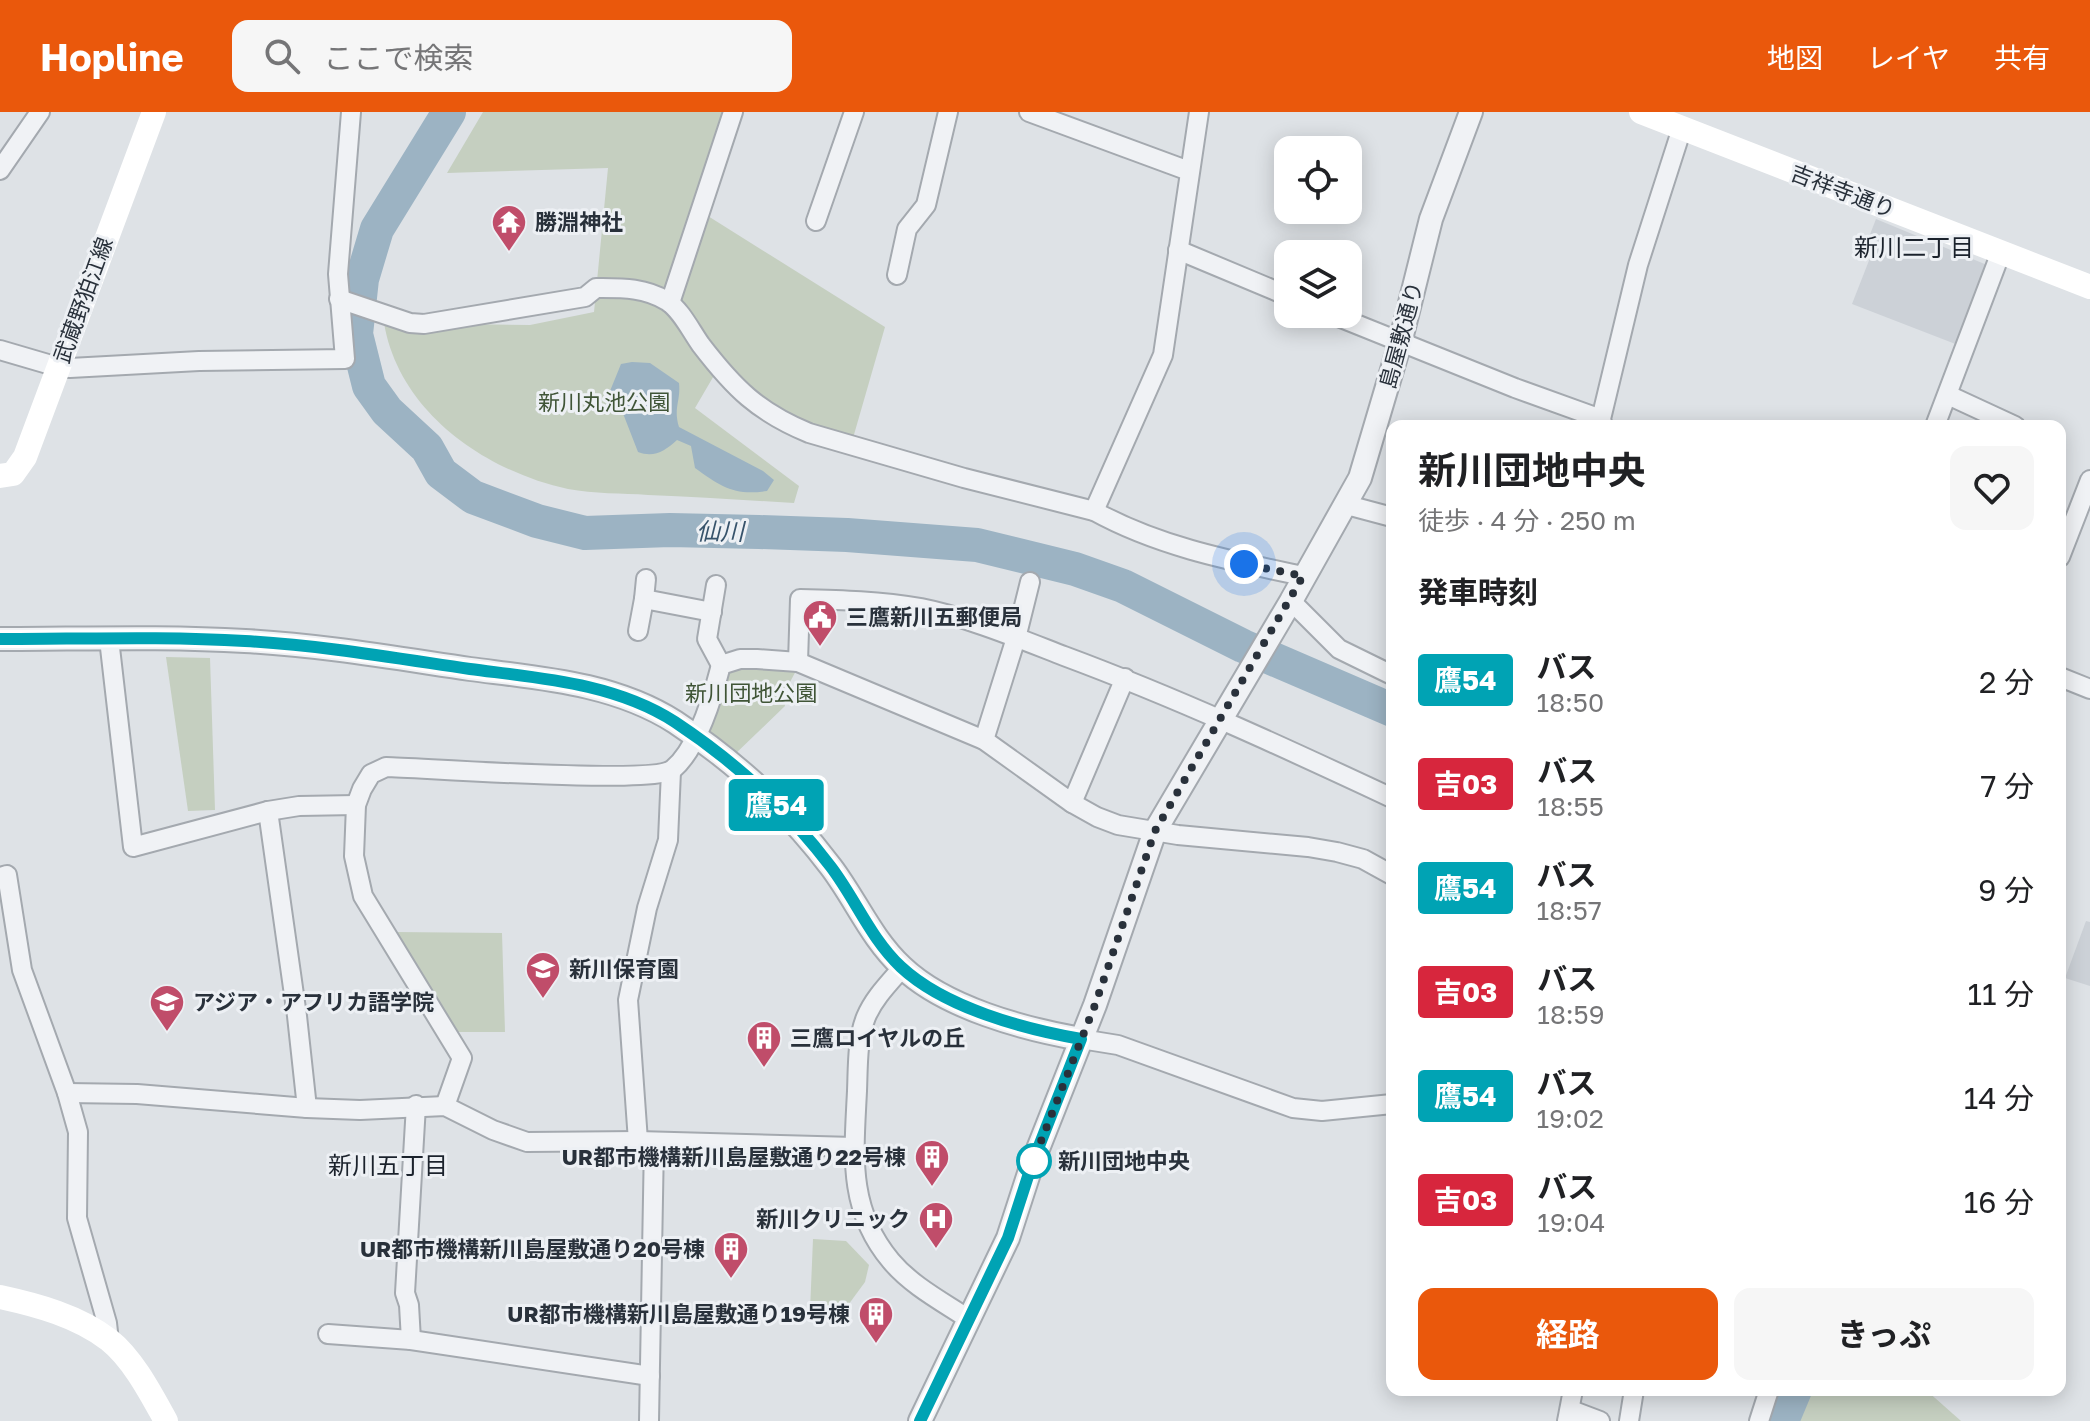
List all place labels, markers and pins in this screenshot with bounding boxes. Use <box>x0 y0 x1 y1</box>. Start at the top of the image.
temple icon: 勝淵神社 <box>490 203 528 253</box>
place label: 勝淵神社 <box>535 208 623 235</box>
public building icon: 三鷹新川五郵便局 <box>801 598 839 648</box>
place label: 三鷹新川五郵便局 <box>846 603 1022 630</box>
school or university icon: 新川保育園 <box>524 950 562 1000</box>
place label: 新川保育園 <box>569 955 679 982</box>
school or university icon: アジア・アフリカ語学院 <box>148 983 186 1033</box>
place label: アジア・アフリカ語学院 <box>193 988 434 1015</box>
building icon: 三鷹ロイヤルの丘 <box>745 1019 783 1069</box>
place label: 三鷹ロイヤルの丘 <box>790 1024 965 1051</box>
building icon: UR都市機構新川島屋敷通り22号棟 <box>913 1138 951 1188</box>
place label: UR都市機構新川島屋敷通り22号棟 <box>562 1143 906 1170</box>
marker: 新川団地中央 <box>1017 1144 1051 1178</box>
place label: 新川団地中央 <box>1058 1147 1190 1174</box>
hospital icon: 新川クリニック <box>917 1200 955 1250</box>
place label: 新川クリニック <box>756 1205 910 1232</box>
building icon: UR都市機構新川島屋敷通り20号棟 <box>712 1230 750 1280</box>
place label: UR都市機構新川島屋敷通り20号棟 <box>360 1235 705 1262</box>
building icon: UR都市機構新川島屋敷通り19号棟 <box>857 1295 895 1345</box>
place label: UR都市機構新川島屋敷通り19号棟 <box>507 1300 850 1327</box>

